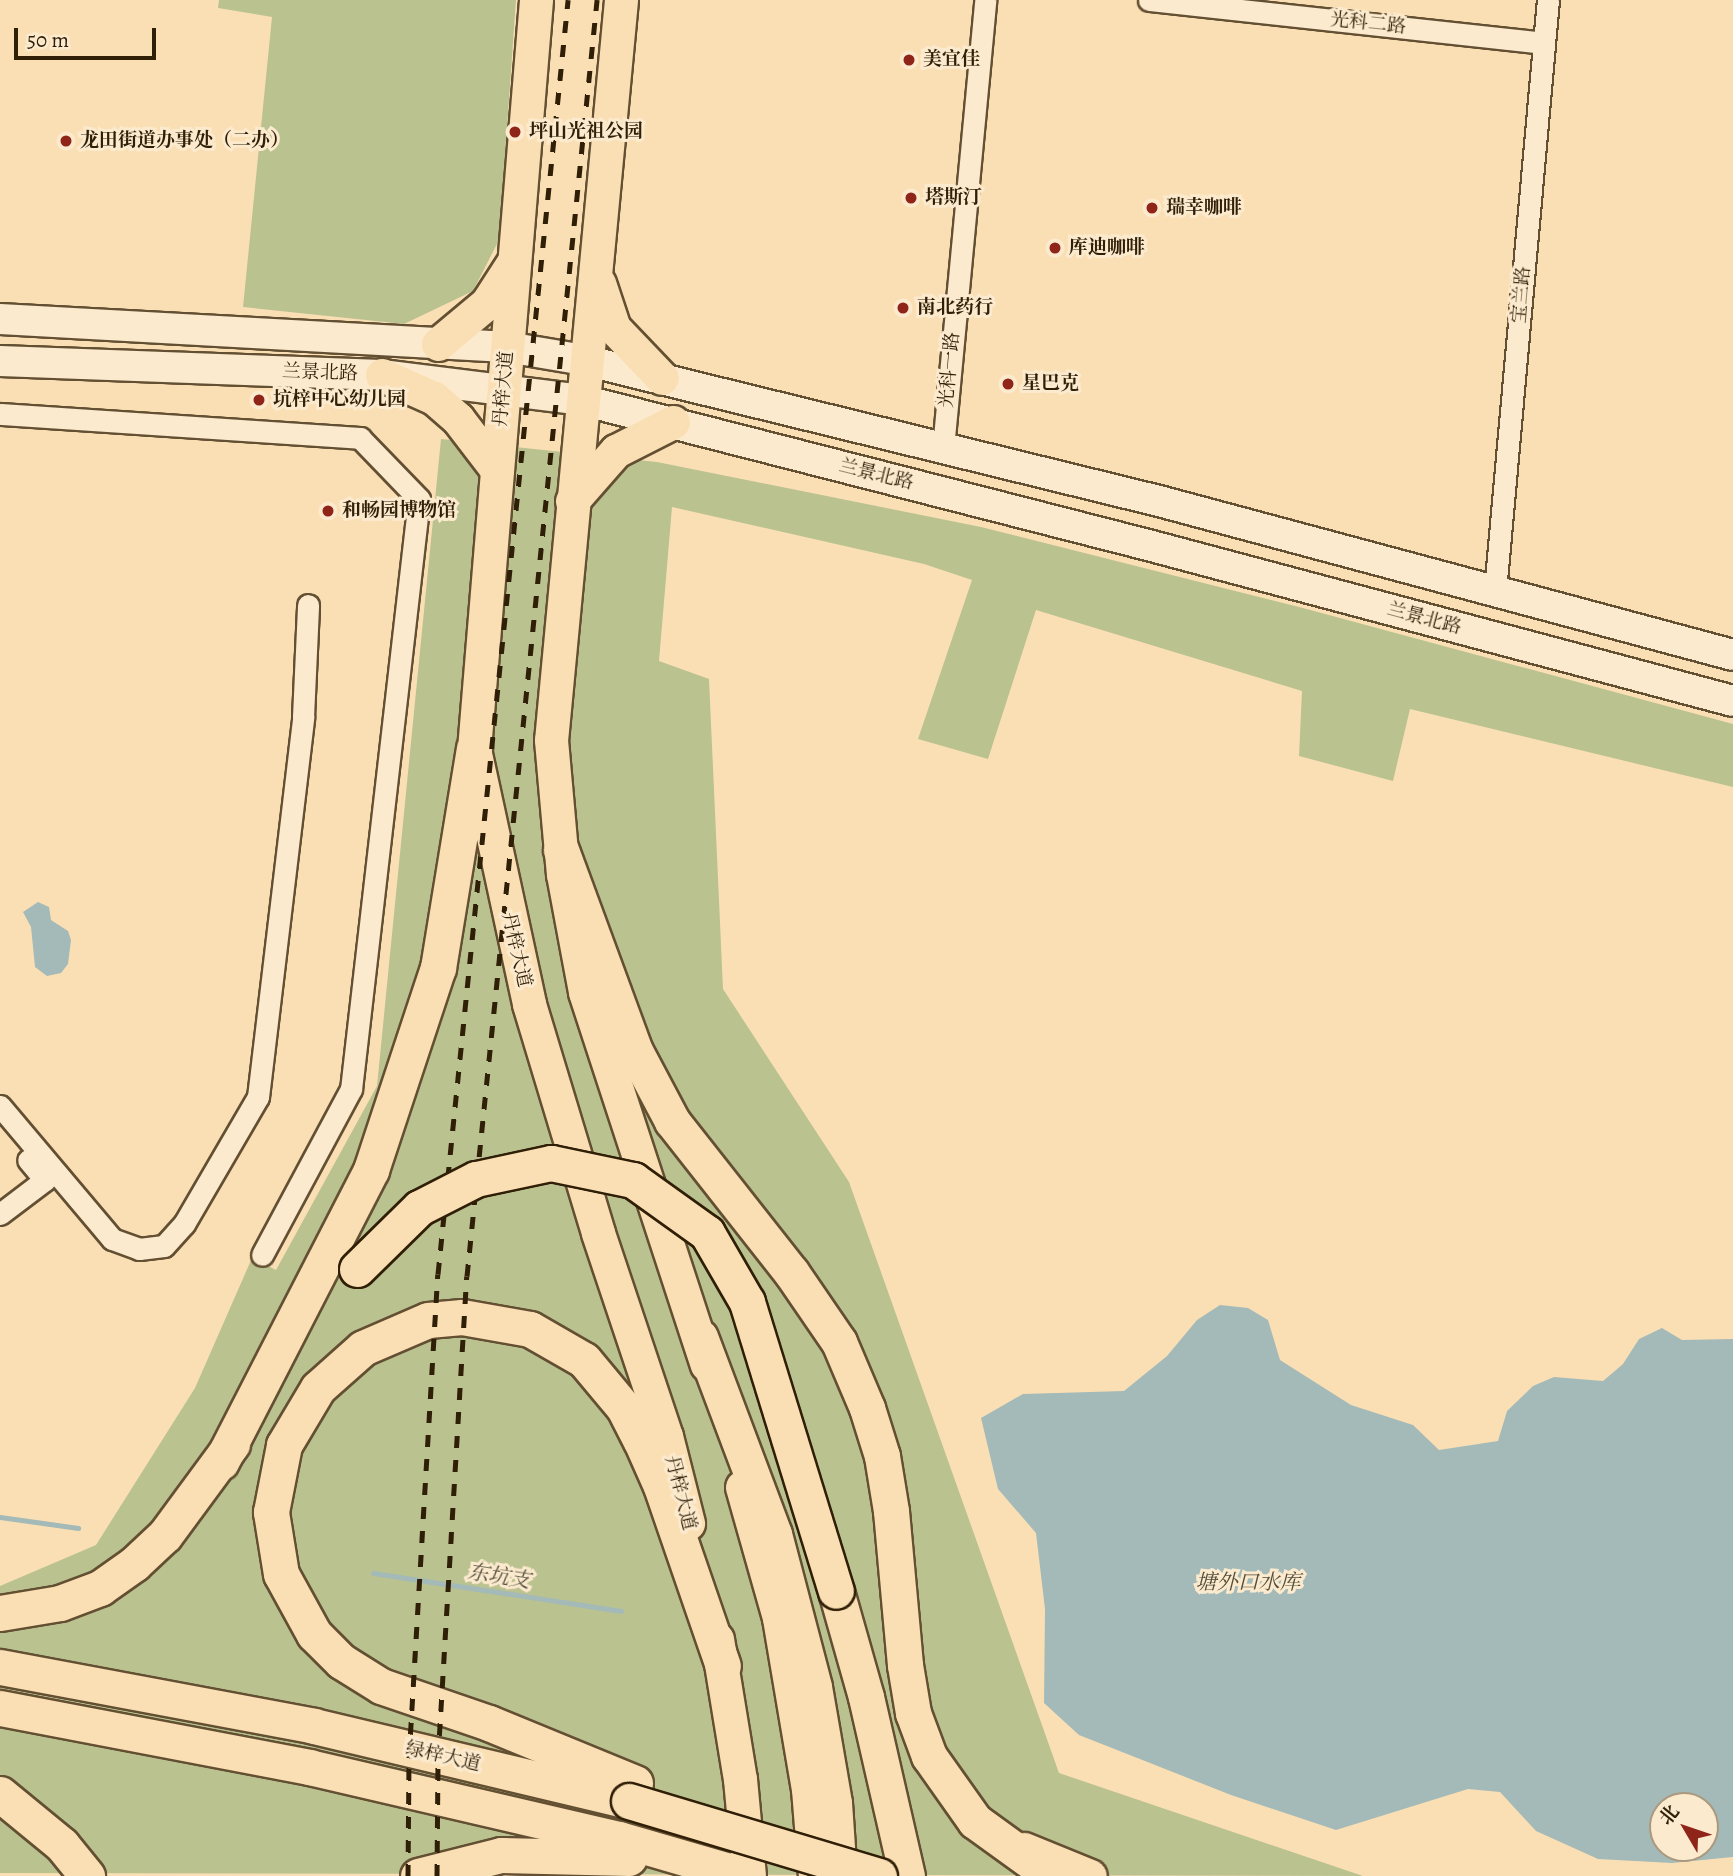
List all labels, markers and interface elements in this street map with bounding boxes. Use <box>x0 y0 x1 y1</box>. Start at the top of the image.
street label: 光科二路 <box>1329 9 1407 39</box>
scale bar <box>18 14 159 58</box>
text: 50 m <box>27 26 69 54</box>
place label: 美宜佳 <box>923 49 980 71</box>
marker: 美宜佳 <box>901 52 917 68</box>
place label: 坪山光祖公园 <box>529 121 643 143</box>
marker: 坪山光祖公园 <box>507 124 523 140</box>
place label: 龙田街道办事处（二办） <box>80 130 289 152</box>
marker: 龙田街道办事处（二办） <box>58 133 74 149</box>
place label: 塔斯汀 <box>925 187 982 209</box>
marker: 塔斯汀 <box>903 190 919 206</box>
place label: 瑞幸咖啡 <box>1166 197 1242 219</box>
marker: 瑞幸咖啡 <box>1144 200 1160 216</box>
place label: 库迪咖啡 <box>1069 237 1145 259</box>
marker: 库迪咖啡 <box>1047 240 1063 256</box>
street label: 宝兰路 <box>1508 266 1536 324</box>
place label: 南北药行 <box>917 297 993 319</box>
marker: 南北药行 <box>895 300 911 316</box>
street label: 光科一路 <box>935 331 965 409</box>
street label: 丹梓大道 <box>489 350 519 428</box>
street label: 兰景北路 <box>282 360 358 386</box>
place label: 星巴克 <box>1022 373 1079 395</box>
marker: 星巴克 <box>1000 376 1016 392</box>
place label: 坑梓中心幼儿园 <box>273 389 406 411</box>
marker: 坑梓中心幼儿园 <box>251 392 267 408</box>
street label: 兰景北路 <box>836 455 916 495</box>
place label: 和畅园博物馆 <box>342 500 456 522</box>
marker: 和畅园博物馆 <box>320 503 336 519</box>
street label: 兰景北路 <box>1384 598 1464 640</box>
street label: 丹梓大道 <box>496 910 536 990</box>
street label: 丹梓大道 <box>660 1453 700 1533</box>
water label: 东坑支 <box>466 1559 532 1593</box>
water label: 塘外口水库 <box>1196 1569 1300 1595</box>
street label: 绿梓大道 <box>403 1737 483 1777</box>
north arrow <box>1649 1792 1719 1862</box>
text: 北 <box>1653 1799 1685 1831</box>

